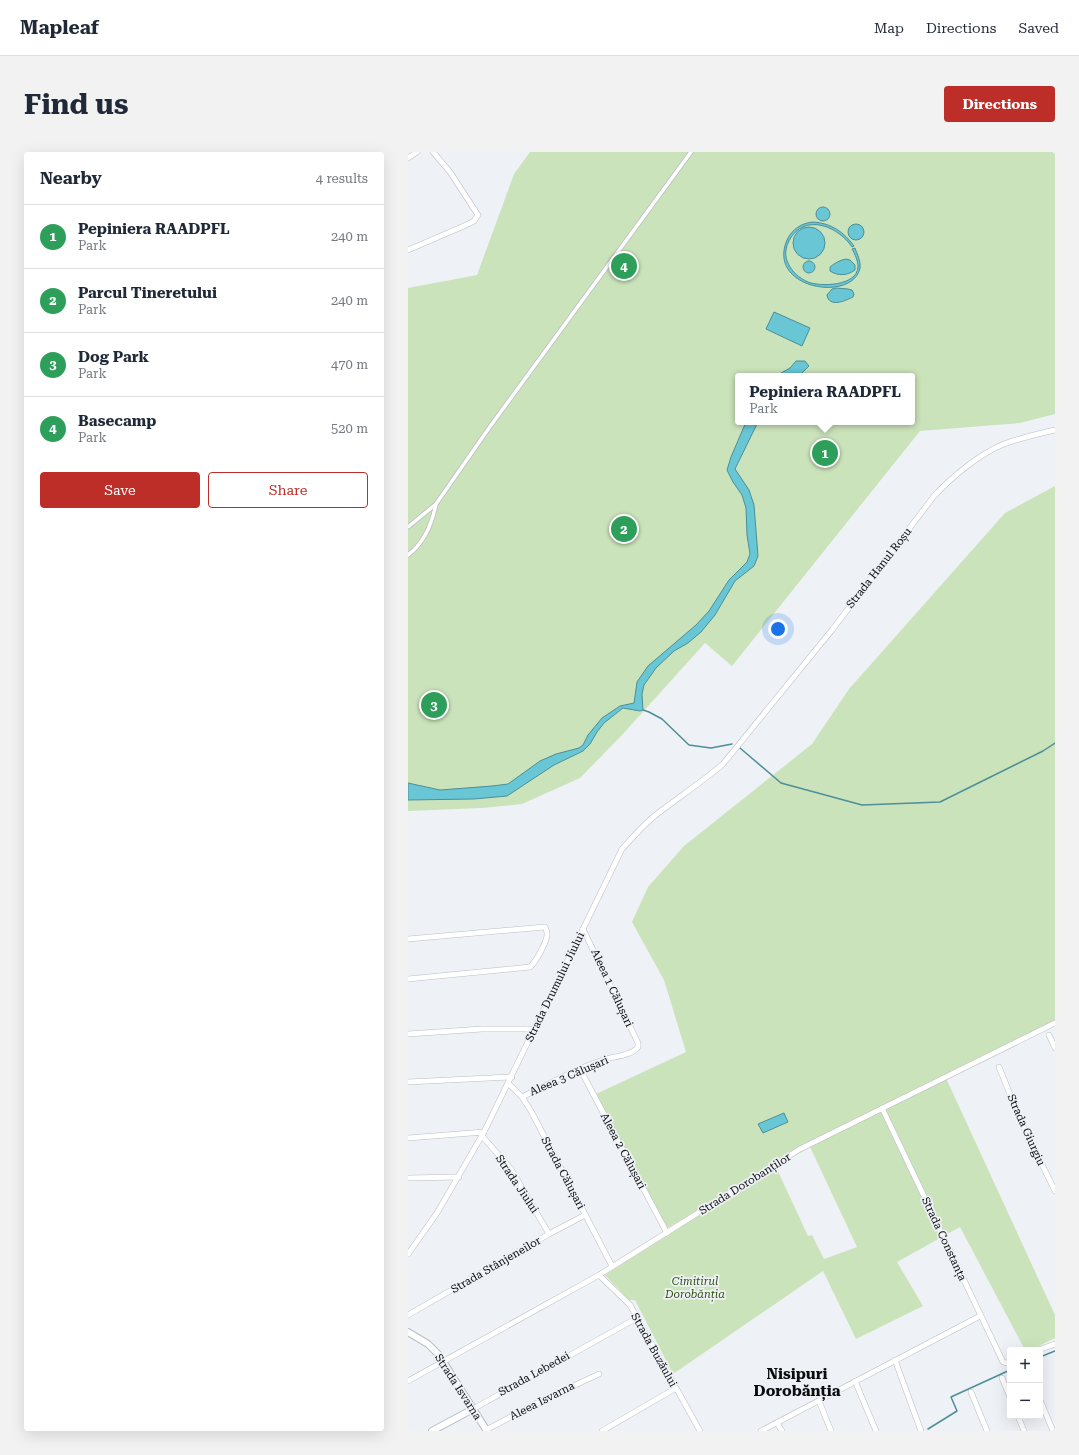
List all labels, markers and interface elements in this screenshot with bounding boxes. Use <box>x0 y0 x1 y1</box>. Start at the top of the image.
text: Mapleaf <box>20 16 99 39</box>
text: Map <box>874 20 904 36</box>
text: Directions <box>926 20 996 36</box>
text: Saved <box>1018 20 1059 36</box>
button: Directions <box>944 86 1055 122</box>
text: Find us <box>24 88 128 121</box>
text: Nearby <box>40 168 102 188</box>
text: 4 results <box>316 171 368 186</box>
text: Pepiniera RAADPFL <box>78 220 229 238</box>
text: 1 <box>49 229 57 244</box>
text: 240 m <box>331 229 368 244</box>
text: Park <box>78 238 107 253</box>
pin: 4 <box>611 251 637 281</box>
text: Parcul Tineretului <box>78 284 217 302</box>
text: 2 <box>49 293 57 308</box>
text: 240 m <box>331 293 368 308</box>
text: Park <box>78 302 107 317</box>
text: Dog Park <box>78 348 149 366</box>
text: 3 <box>49 357 57 372</box>
text: 470 m <box>331 357 368 372</box>
text: Park <box>78 366 107 381</box>
popup <box>735 373 915 425</box>
text: Pepiniera RAADPFL <box>749 383 901 401</box>
text: Park <box>749 401 778 416</box>
text: Basecamp <box>78 412 156 430</box>
text: 4 <box>49 421 57 436</box>
text: 520 m <box>331 421 368 436</box>
text: Park <box>78 430 107 445</box>
pin: 1 <box>812 438 838 468</box>
button: Save <box>40 472 200 508</box>
button: Share <box>208 472 368 508</box>
pin: 2 <box>611 514 637 544</box>
street label: Strada Hanul Roșu <box>844 525 915 611</box>
your location <box>768 619 788 639</box>
pin: 3 <box>421 690 447 720</box>
street label: Strada Drumului Jiului <box>523 930 587 1044</box>
street label: Aleea 1 Călușari <box>587 947 636 1030</box>
street label: Aleea 3 Călușari <box>528 1053 611 1099</box>
street label: Strada Giurgiu <box>1004 1092 1048 1168</box>
street label: Aleea 2 Călușari <box>597 1111 649 1192</box>
street label: Strada Călușari <box>538 1135 588 1212</box>
street label: Strada Dorobanților <box>697 1150 794 1218</box>
street label: Strada Jiului <box>493 1152 541 1216</box>
street label: Strada Constanța <box>918 1195 969 1284</box>
street label: Strada Stânjeneilor <box>449 1234 544 1296</box>
park label: Cimitirul Dorobănția <box>664 1275 725 1303</box>
street label: Strada Buzăului <box>628 1311 680 1390</box>
map controls <box>1007 1347 1043 1419</box>
button: + <box>1007 1347 1043 1383</box>
street label: Strada Lebedei <box>496 1349 572 1399</box>
street label: Strada Isvarna <box>432 1352 484 1422</box>
district label: Nisipuri Dorobănția <box>754 1365 841 1401</box>
street label: Aleea Isvarna <box>507 1379 577 1423</box>
button: − <box>1007 1383 1043 1419</box>

